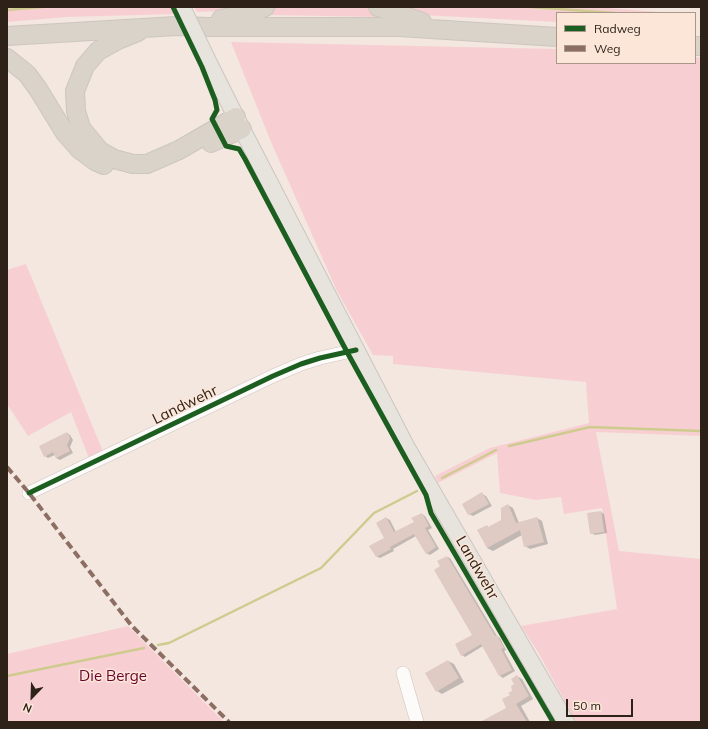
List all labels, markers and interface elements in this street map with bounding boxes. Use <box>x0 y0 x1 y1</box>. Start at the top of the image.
legend <box>556 12 696 64</box>
text: Radweg <box>594 21 641 36</box>
text: Weg <box>594 41 620 56</box>
street label: Landwehr <box>149 382 221 428</box>
street label: Landwehr <box>452 533 502 603</box>
park label: Die Berge <box>79 667 147 685</box>
north arrow <box>12 677 52 717</box>
scale bar <box>568 691 635 717</box>
text: 50 m <box>573 698 601 713</box>
text: N <box>21 700 34 716</box>

